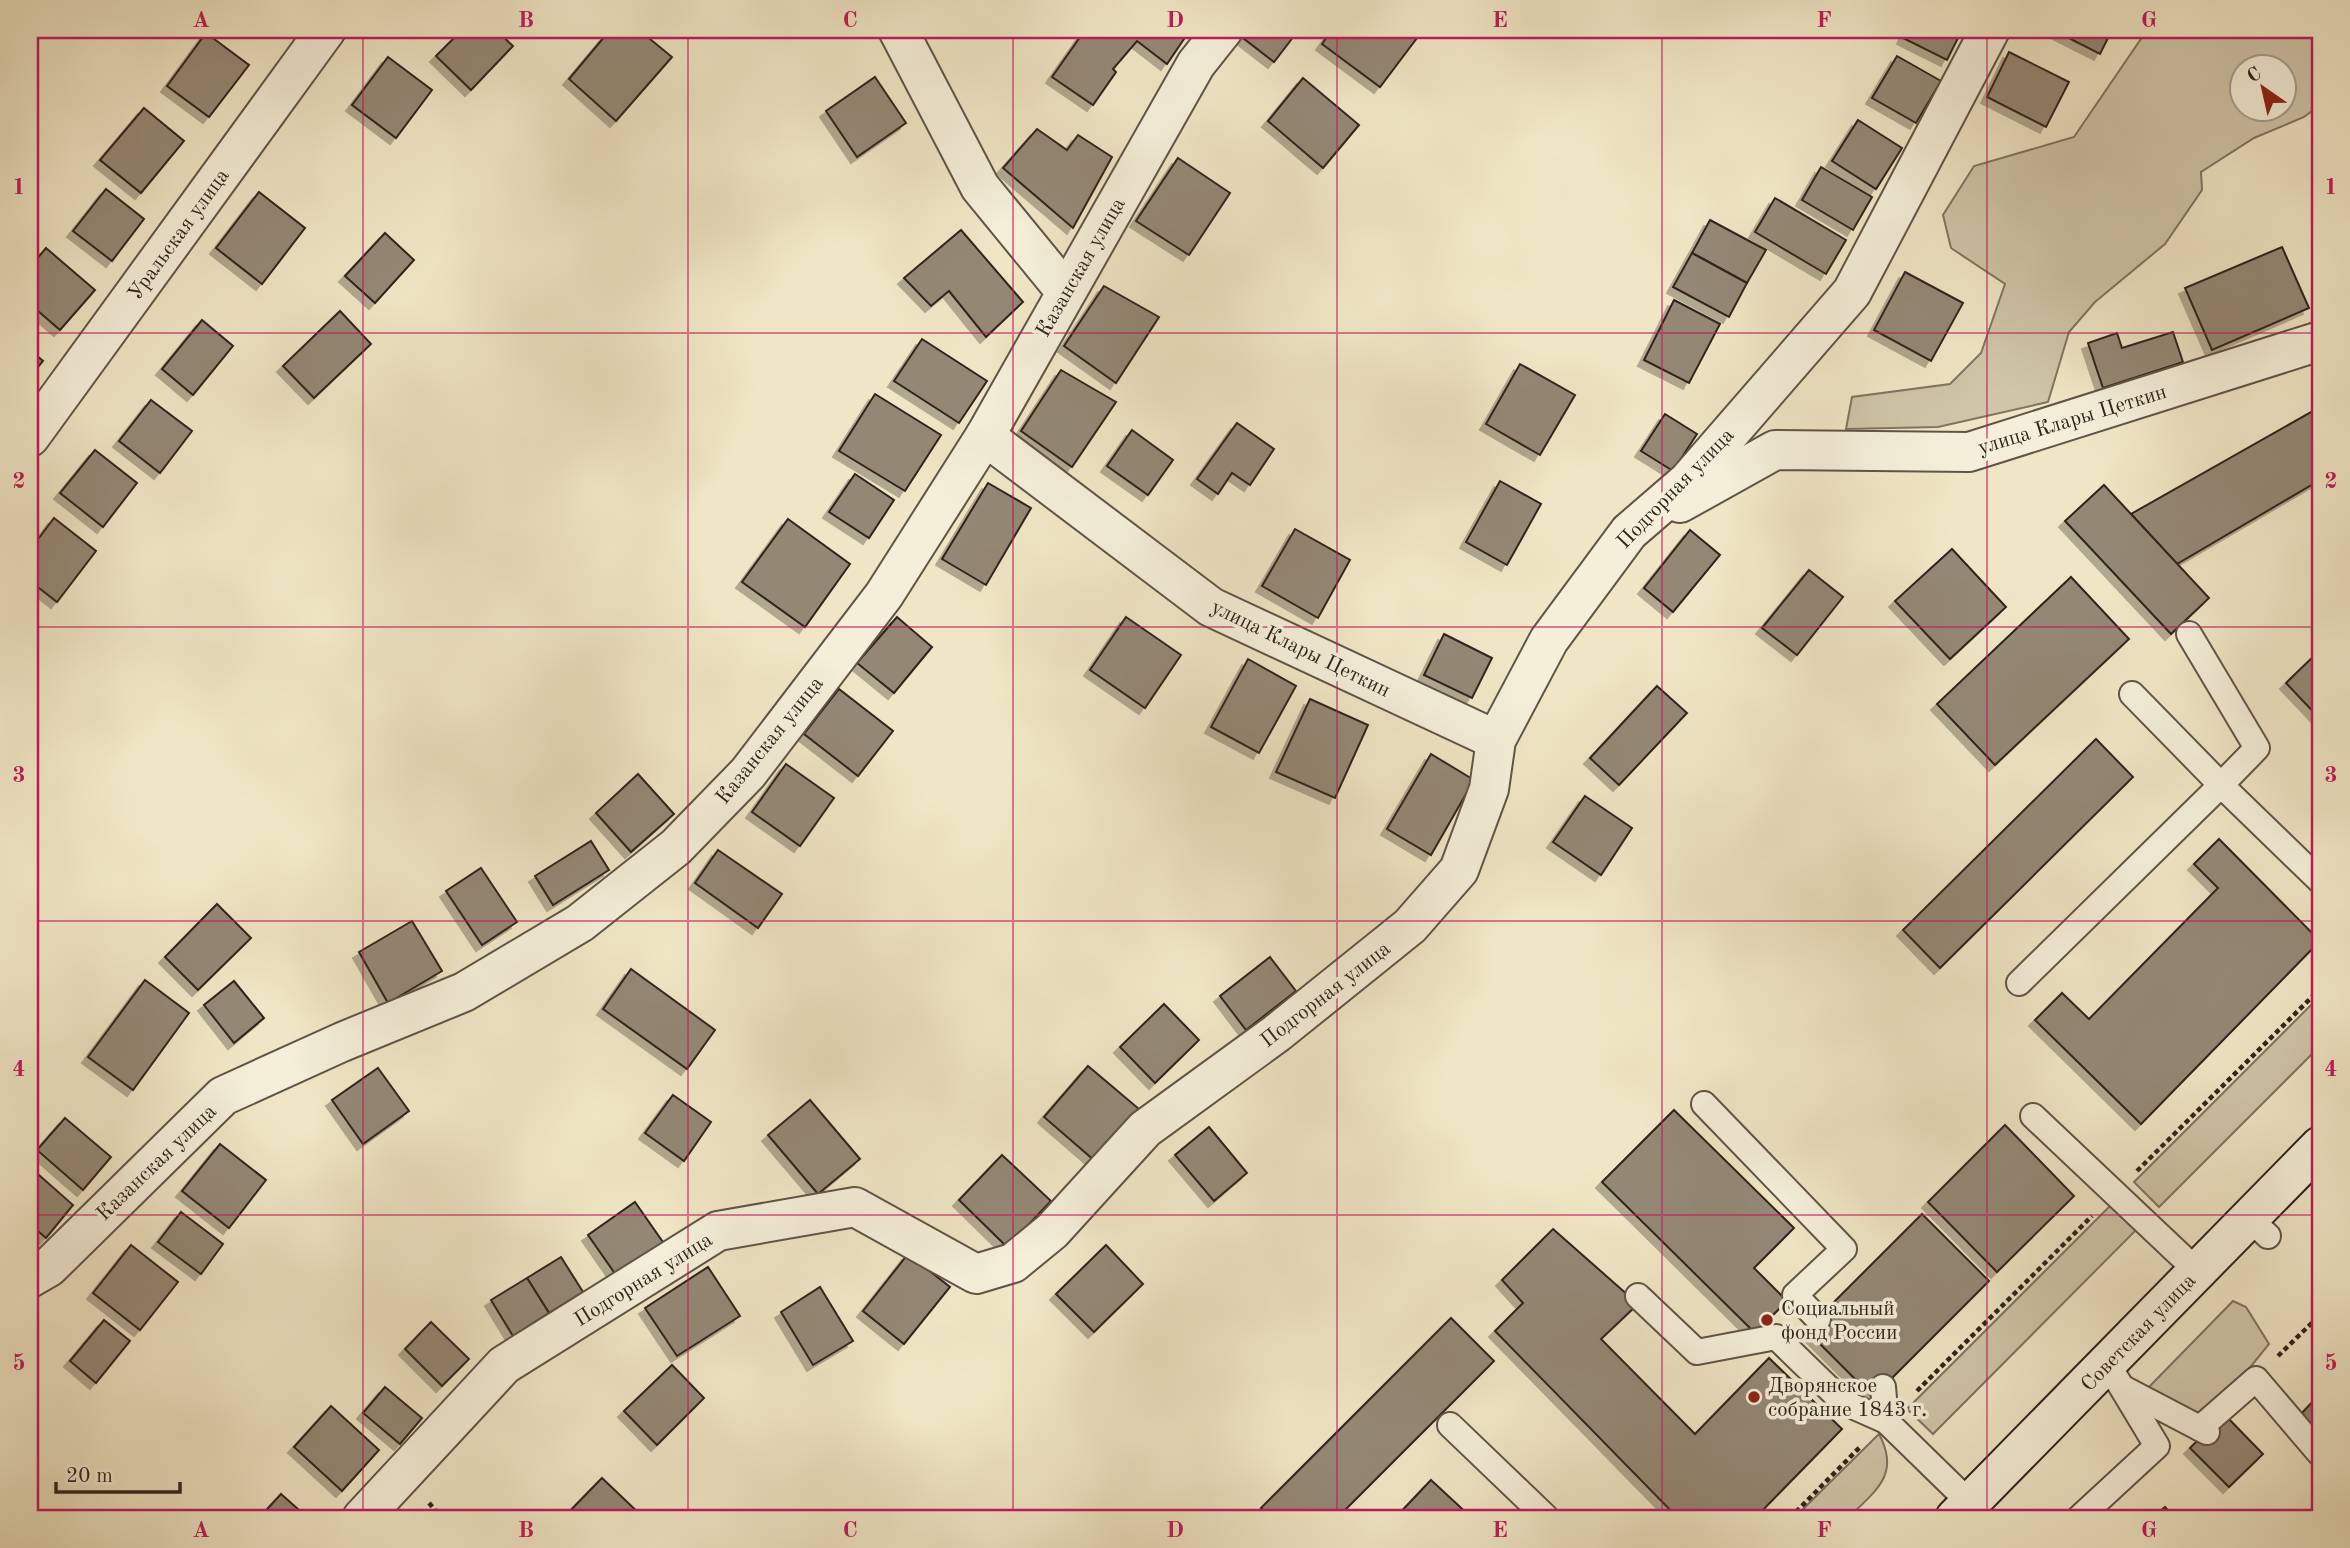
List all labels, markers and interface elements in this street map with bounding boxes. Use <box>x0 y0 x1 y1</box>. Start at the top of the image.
text: A <box>192 9 210 32</box>
text: B <box>518 9 534 32</box>
text: C <box>842 9 858 32</box>
text: D <box>1166 9 1184 32</box>
text: E <box>1492 9 1508 32</box>
text: F <box>1816 9 1832 32</box>
text: G <box>2141 9 2157 32</box>
north arrow <box>2228 52 2298 122</box>
text: С <box>2244 65 2265 87</box>
street label: Уральская улица <box>125 165 234 304</box>
text: 1 <box>12 176 26 199</box>
text: 1 <box>2324 176 2338 199</box>
street label: Казанская улица <box>1033 194 1130 341</box>
street label: улица Клары Цеткин <box>1976 382 2169 459</box>
street label: Подгорная улица <box>1613 425 1739 553</box>
text: 2 <box>12 470 26 493</box>
text: 2 <box>2324 470 2338 493</box>
street label: улица Клары Цеткин <box>1208 597 1393 702</box>
street label: Казанская улица <box>713 673 828 809</box>
text: 3 <box>12 764 26 787</box>
text: 3 <box>2324 764 2338 787</box>
street label: Подгорная улица <box>1257 938 1395 1052</box>
text: 4 <box>12 1058 26 1081</box>
text: 4 <box>2324 1058 2338 1081</box>
street label: Казанская улица <box>93 1101 221 1225</box>
street label: Подгорная улица <box>571 1229 717 1331</box>
street label: Советская улица <box>2078 1270 2200 1396</box>
place label: Социальный фонд России <box>1781 1299 1897 1344</box>
marker: Социальный фонд России <box>1759 1312 1775 1328</box>
text: 5 <box>12 1352 26 1375</box>
text: 5 <box>2324 1352 2338 1375</box>
place label: Дворянское собрание 1843 г. <box>1768 1376 1927 1421</box>
marker: Дворянское собрание 1843 г. <box>1746 1389 1762 1405</box>
scale bar <box>56 1450 180 1494</box>
text: 20 m <box>66 1466 113 1487</box>
text: A <box>192 1519 210 1542</box>
text: B <box>518 1519 534 1542</box>
text: C <box>842 1519 858 1542</box>
text: D <box>1166 1519 1184 1542</box>
text: E <box>1492 1519 1508 1542</box>
text: F <box>1816 1519 1832 1542</box>
text: G <box>2141 1519 2157 1542</box>

